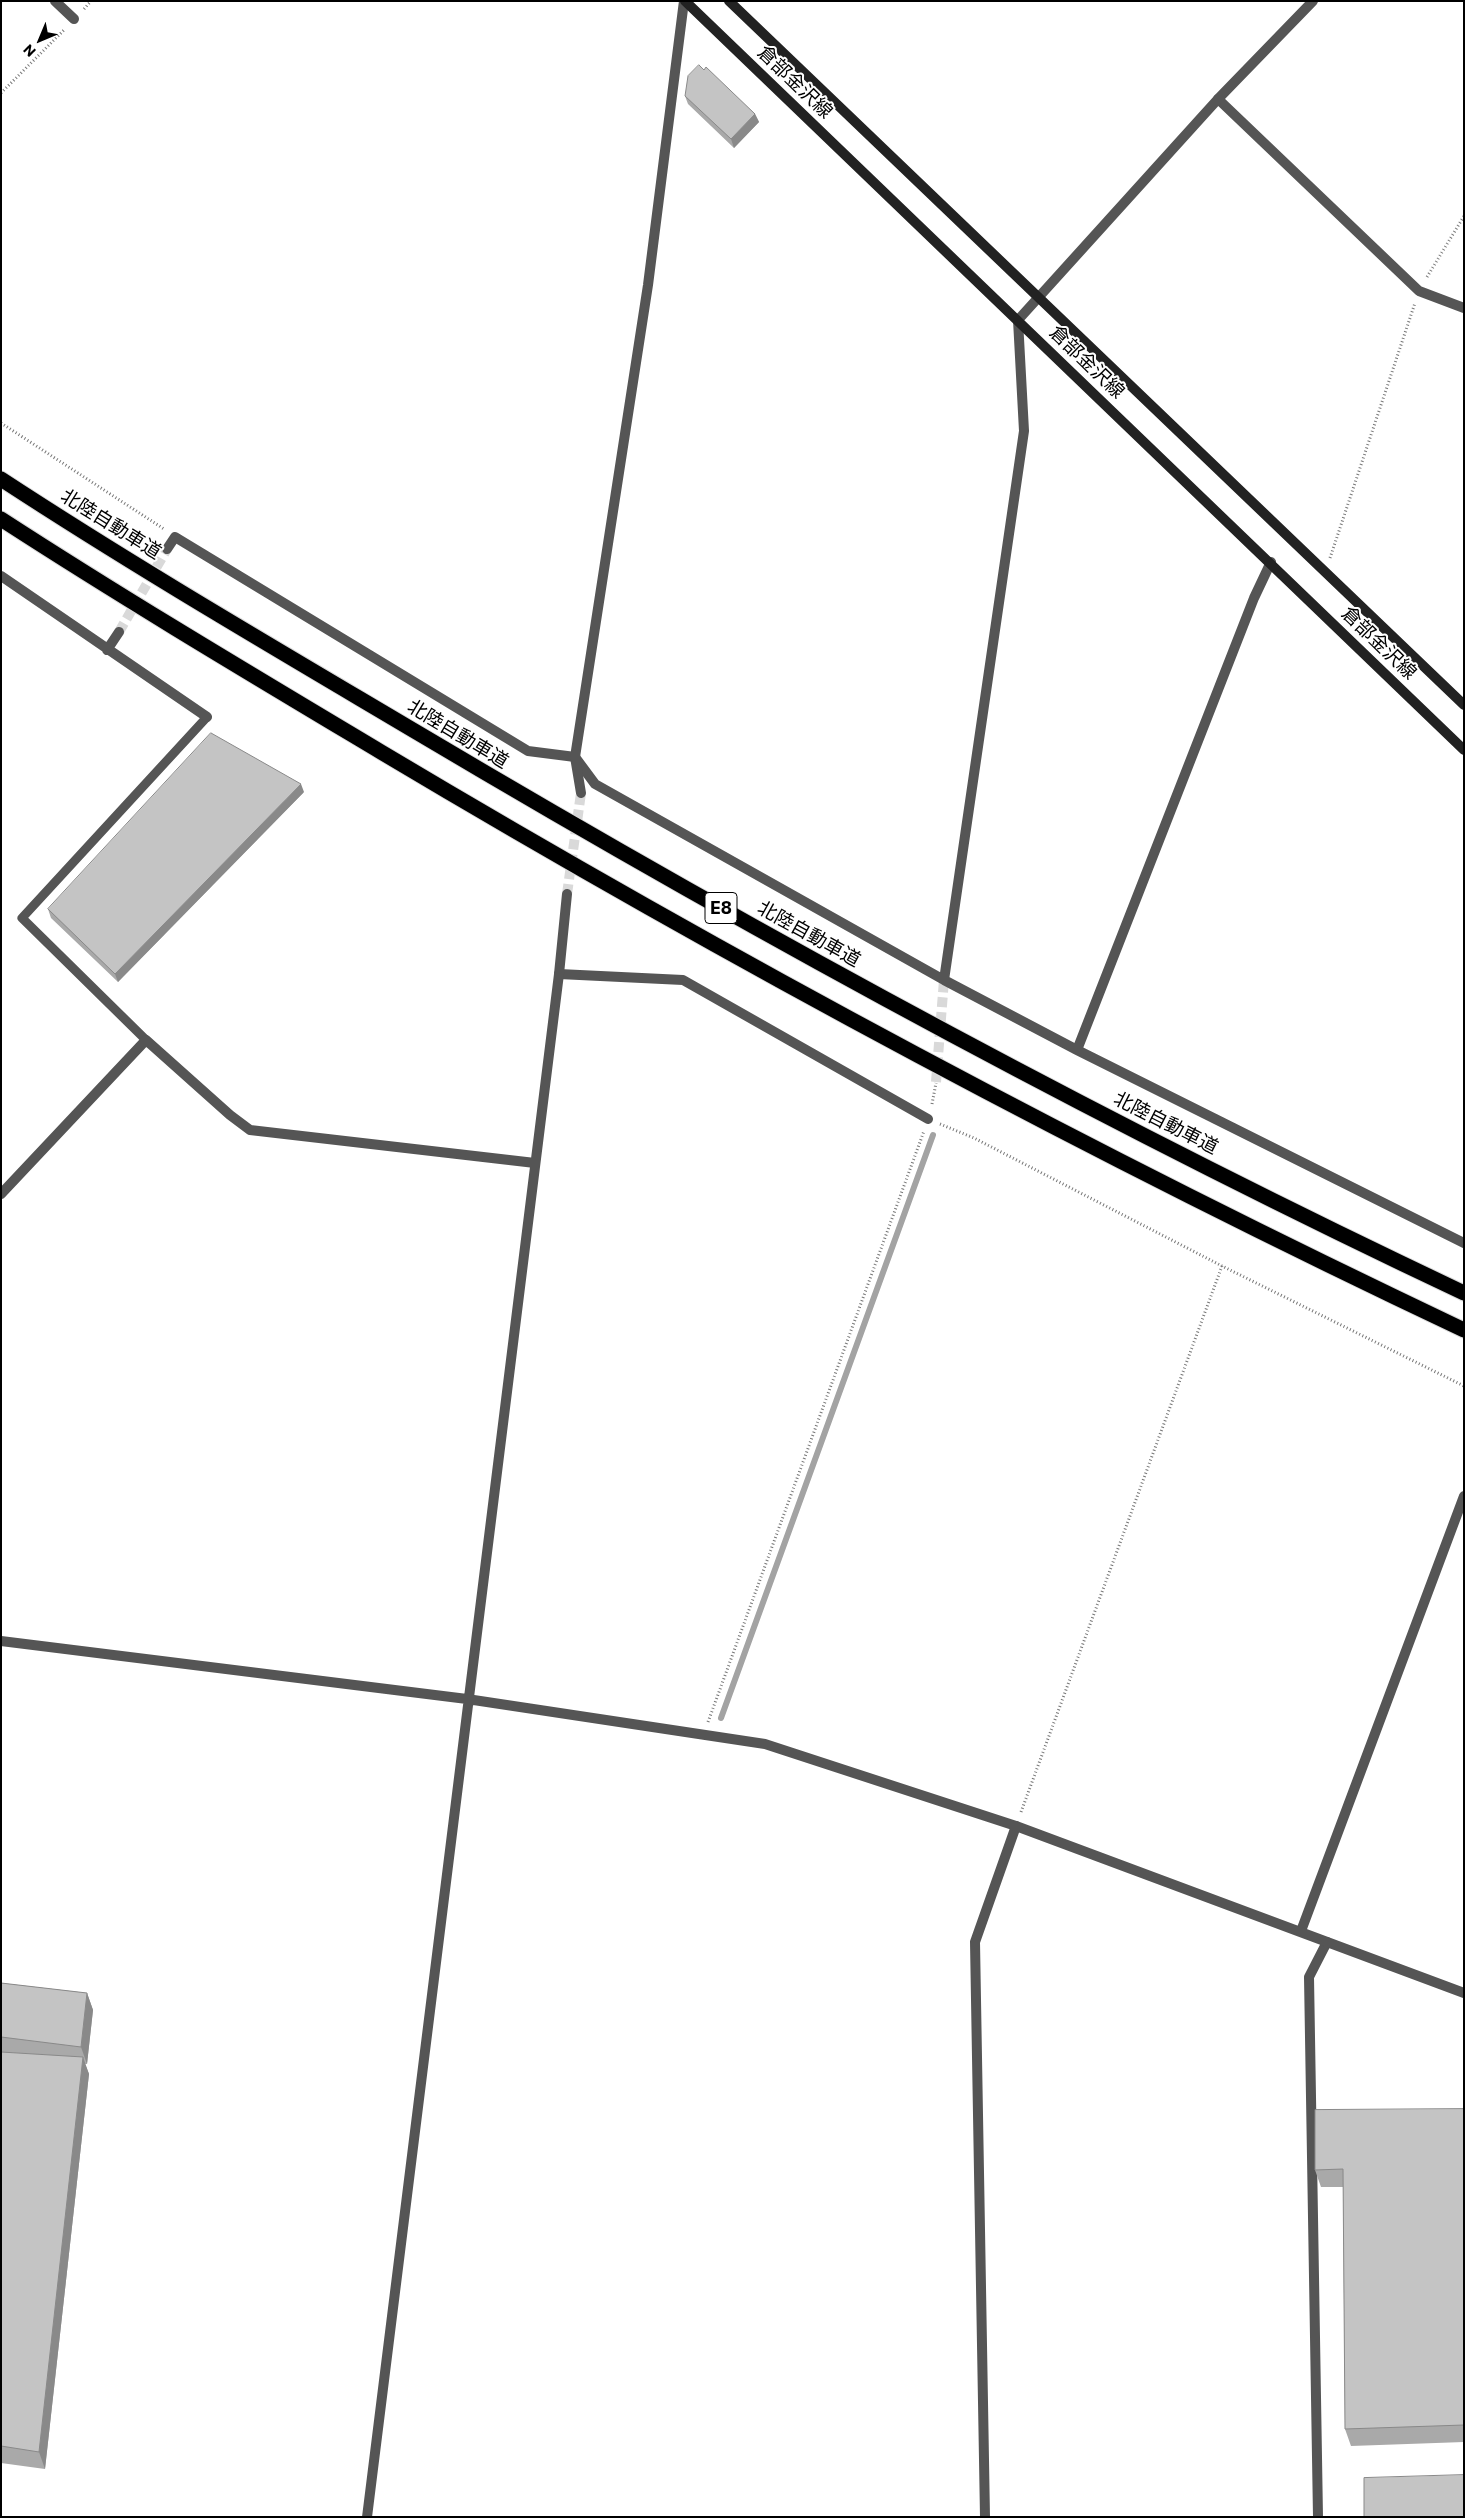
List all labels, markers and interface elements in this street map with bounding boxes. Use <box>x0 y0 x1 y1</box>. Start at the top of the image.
north arrow <box>15 15 65 65</box>
text: N <box>19 41 39 61</box>
street label: 倉部金沢線 <box>753 41 837 123</box>
street label: 倉部金沢線 <box>1045 321 1129 403</box>
street label: 北陸自動車道 <box>57 484 165 564</box>
street label: 倉部金沢線 <box>1337 602 1421 684</box>
street label: 北陸自動車道 <box>403 695 513 773</box>
road number: E8 <box>705 892 737 924</box>
street label: 北陸自動車道 <box>754 896 864 972</box>
street label: 北陸自動車道 <box>1110 1087 1222 1159</box>

